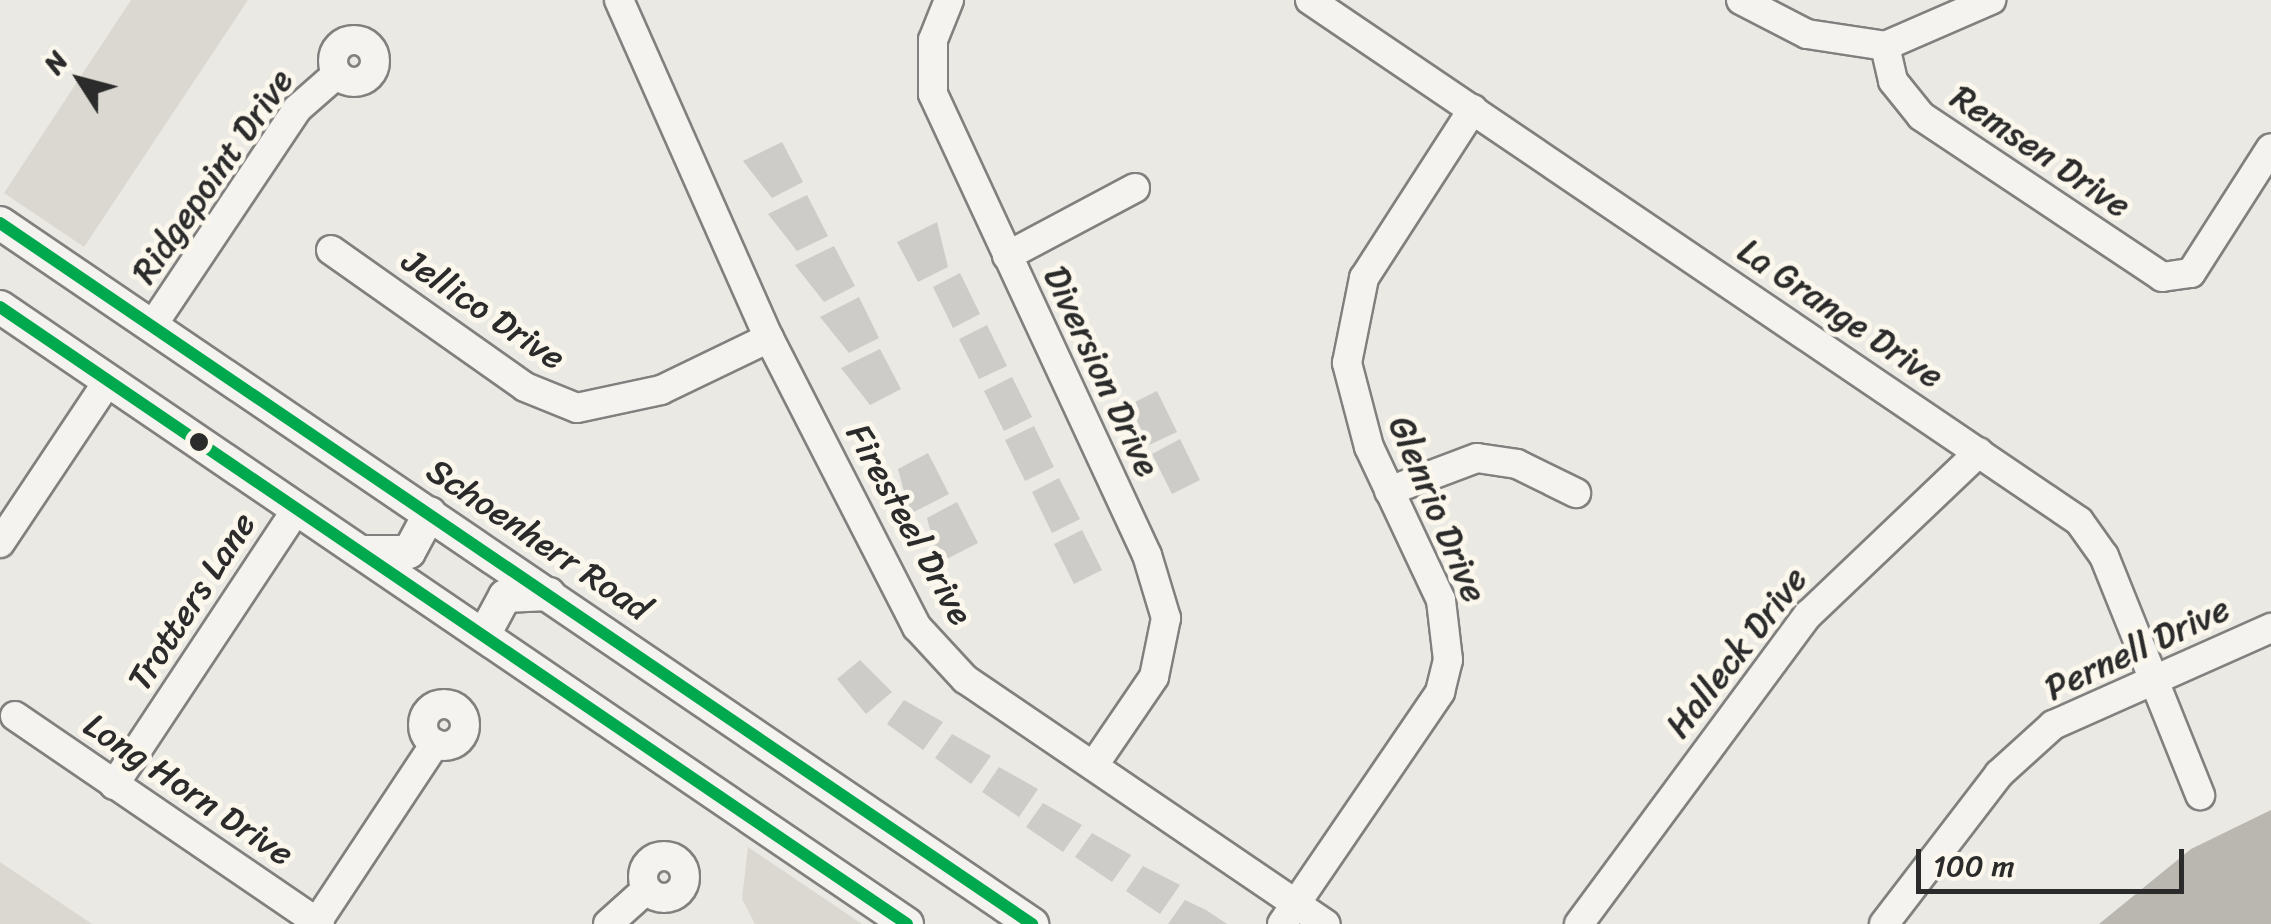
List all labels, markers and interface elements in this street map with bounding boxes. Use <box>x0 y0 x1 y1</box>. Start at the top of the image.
north arrow <box>30 30 130 130</box>
text: N <box>30 40 81 84</box>
street label: Ridgepoint Drive <box>122 60 302 292</box>
street label: Remsen Drive <box>1943 76 2139 226</box>
street label: La Grange Drive <box>1730 229 1952 397</box>
street label: Jellico Drive <box>395 239 573 379</box>
street label: Diversion Drive <box>1035 259 1169 483</box>
street label: Glenrio Drive <box>1380 410 1496 608</box>
street label: Firesteel Drive <box>837 416 983 632</box>
unlabelled marker <box>189 432 209 452</box>
street label: Schoenherr Road <box>419 449 659 629</box>
street label: Trotters Lane <box>118 504 264 698</box>
street label: Halleck Drive <box>1656 558 1816 746</box>
street label: Pernell Drive <box>2038 587 2236 709</box>
street label: Long Horn Drive <box>76 703 302 875</box>
scale bar <box>1921 829 2188 891</box>
text: 100 m <box>1933 839 2015 893</box>

